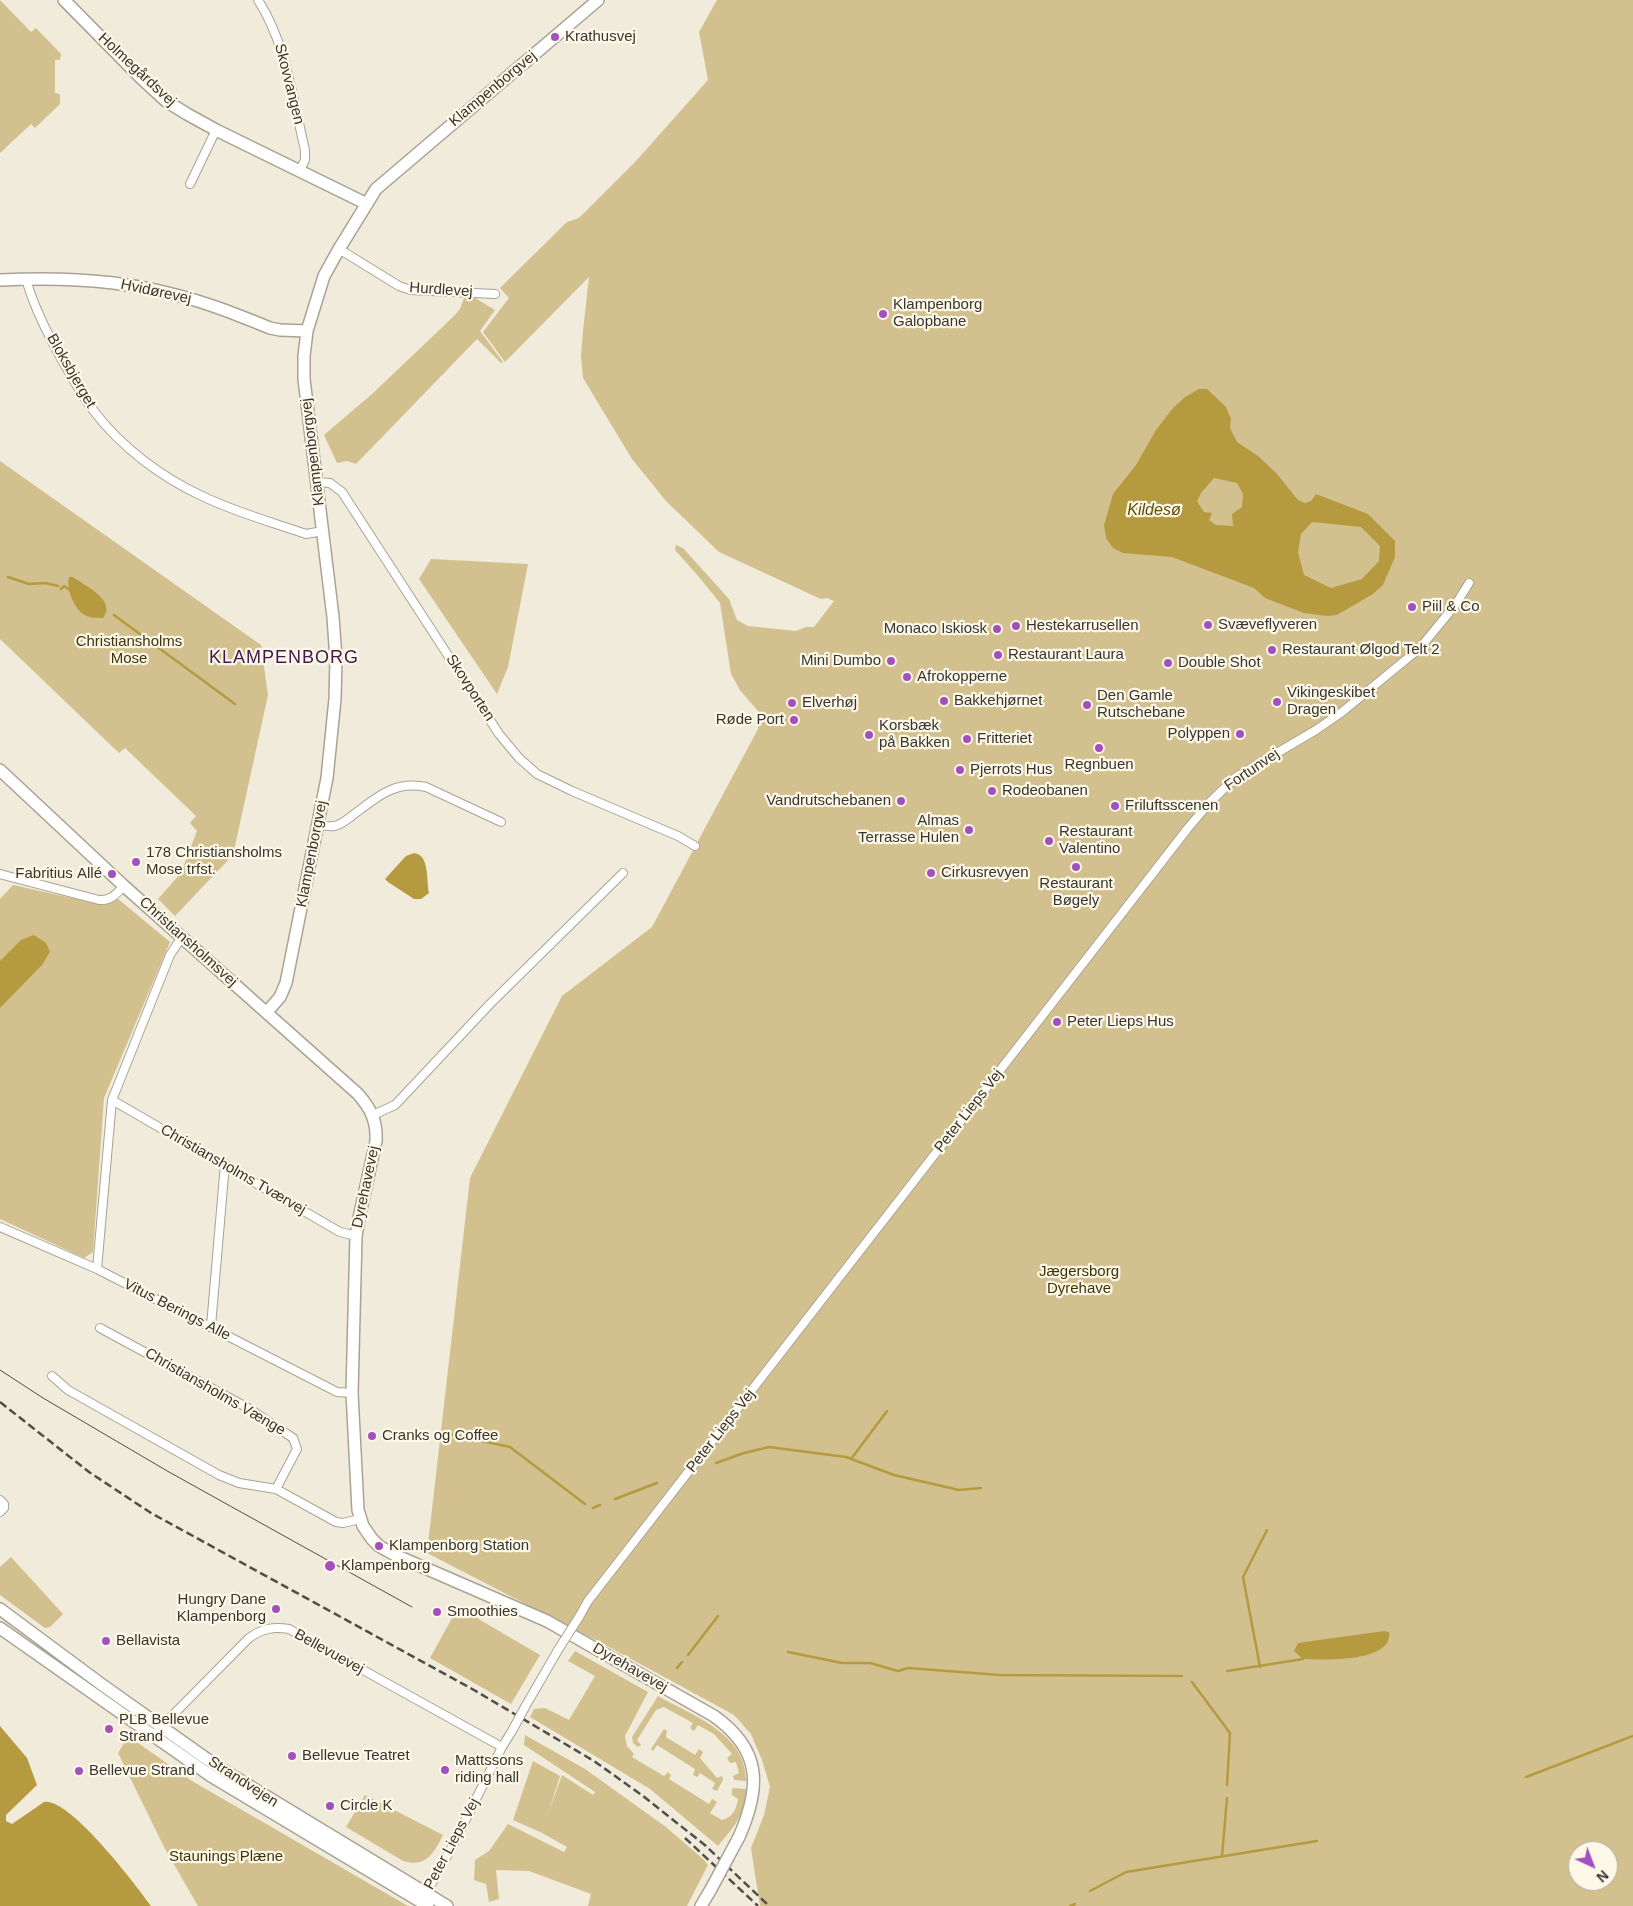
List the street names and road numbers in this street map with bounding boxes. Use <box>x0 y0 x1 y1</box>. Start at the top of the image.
street label: Holmegårdsvej <box>94 29 180 111</box>
street label: Skovvangen <box>270 42 308 126</box>
street label: Klampenborgvej <box>446 47 540 131</box>
street label: Hvidørevej <box>119 276 193 308</box>
street label: Hurdlevej <box>409 279 473 301</box>
street label: Bloksbjerget <box>43 331 99 411</box>
street label: Klampenborgvej <box>297 397 329 507</box>
street label: Skovporten <box>442 651 498 725</box>
street label: Fortunvej <box>1221 745 1283 795</box>
street label: Klampenborgvej <box>293 799 331 909</box>
street label: Christiansholmsvej <box>135 893 241 991</box>
street label: Peter Lieps Vej <box>931 1066 1007 1156</box>
street label: Christiansholms Tværvej <box>157 1121 309 1219</box>
street label: Dyrehavevej <box>349 1144 383 1230</box>
street label: Vitus Berings Alle <box>121 1275 233 1345</box>
street label: Christiansholms Vænge <box>142 1344 288 1440</box>
street label: Peter Lieps Vej <box>683 1386 759 1476</box>
street label: Bellevuevej <box>291 1626 367 1678</box>
street label: Dyrehavevej <box>589 1639 671 1697</box>
street label: Strandvejen <box>205 1753 281 1811</box>
street label: Peter Lieps Vej <box>420 1795 484 1893</box>

